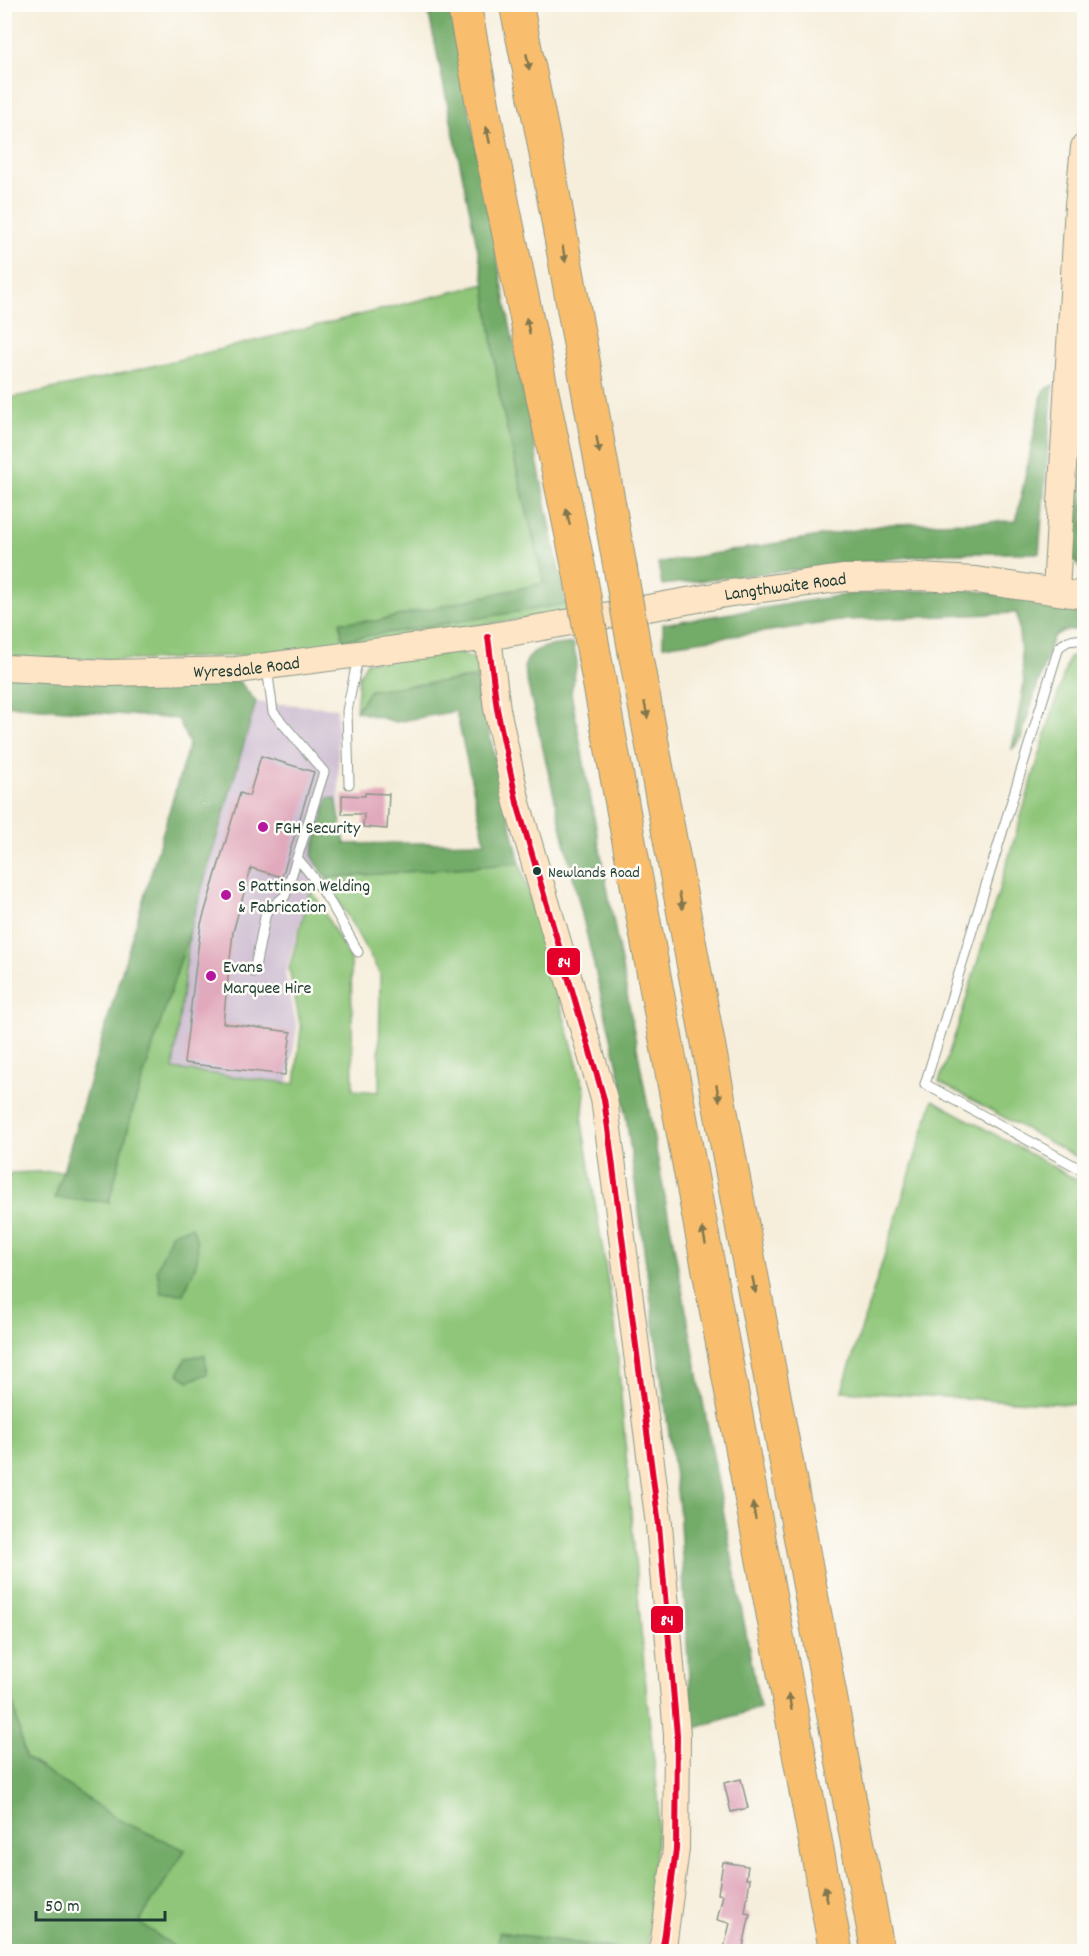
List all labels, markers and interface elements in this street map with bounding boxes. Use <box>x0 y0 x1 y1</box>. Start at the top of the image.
one-way arrow <box>524 53 533 72</box>
one-way arrow <box>483 125 492 144</box>
one-way arrow <box>560 244 569 263</box>
one-way arrow <box>523 316 532 335</box>
one-way arrow <box>594 436 603 455</box>
one-way arrow <box>563 507 572 526</box>
street label: Langthwaite Road <box>723 568 848 609</box>
street label: Wyresdale Road <box>193 652 302 686</box>
one-way arrow <box>642 700 651 719</box>
place label: FGH Security <box>275 817 361 842</box>
marker: FGH Security <box>256 820 270 834</box>
place label: Newlands Road <box>548 862 640 885</box>
marker: Newlands Road <box>531 865 543 877</box>
place label: S Pattinson Welding & Fabrication <box>238 875 370 921</box>
marker: S Pattinson Welding & Fabrication <box>219 888 233 902</box>
one-way arrow <box>677 892 686 911</box>
line badge: 84 <box>546 947 581 976</box>
text: 84 <box>557 952 571 975</box>
place label: Evans Marquee Hire <box>223 956 312 1002</box>
marker: Evans Marquee Hire <box>204 969 218 983</box>
one-way arrow <box>713 1084 722 1103</box>
one-way arrow <box>699 1226 708 1245</box>
one-way arrow <box>750 1275 759 1294</box>
one-way arrow <box>749 1501 758 1520</box>
line badge: 84 <box>650 1605 684 1634</box>
text: 84 <box>660 1610 674 1633</box>
one-way arrow <box>785 1693 794 1712</box>
scale bar <box>36 1884 165 1922</box>
one-way arrow <box>821 1884 830 1903</box>
text: 50 m <box>45 1895 80 1920</box>

